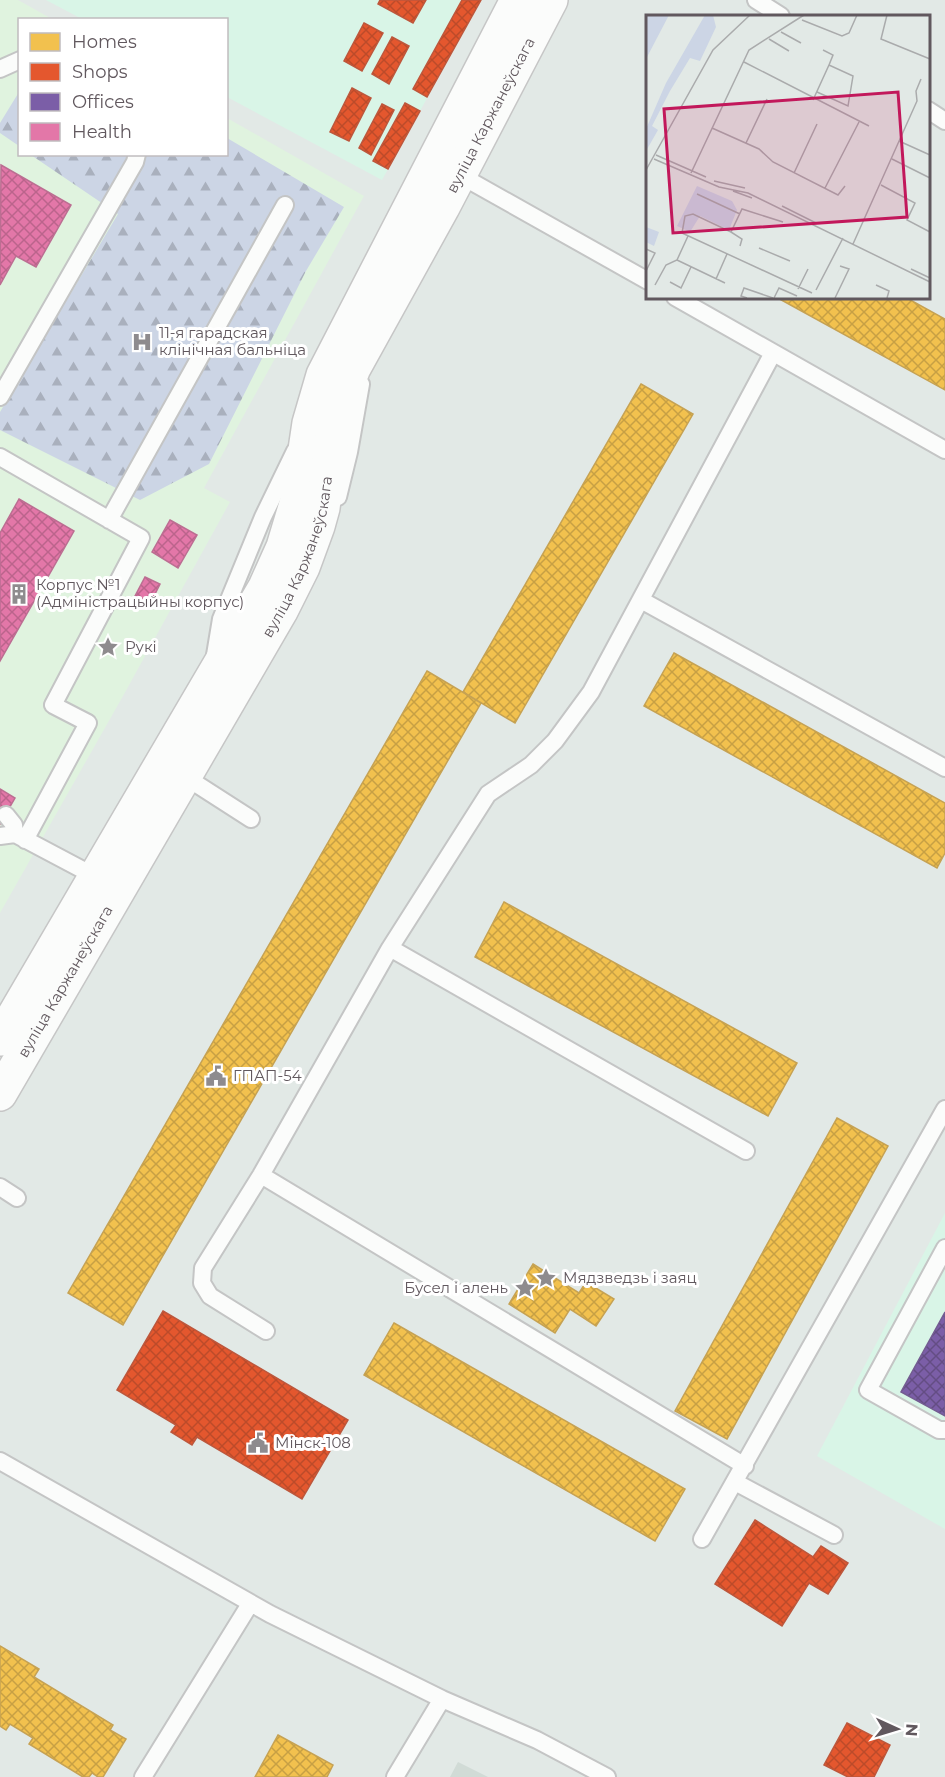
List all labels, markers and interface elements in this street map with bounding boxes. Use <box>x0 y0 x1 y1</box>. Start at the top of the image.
inset map <box>646 15 930 298</box>
legend <box>18 18 228 156</box>
text: Homes <box>72 31 137 53</box>
street label: вуліца Каржанеўскага <box>442 34 539 196</box>
text: Shops <box>72 61 128 83</box>
text: Offices <box>72 91 134 113</box>
text: Health <box>72 121 132 143</box>
place label: 11-я гарадская клінічная бальніца <box>159 323 306 359</box>
hospital icon: 11-я гарадская клінічная бальніца <box>130 330 154 354</box>
street label: вуліца Каржанеўскага <box>258 475 336 641</box>
place label: Корпус №1 (Адміністрацыйны корпус) <box>36 575 244 611</box>
building icon: Корпус №1 (Адміністрацыйны корпус) <box>7 582 31 606</box>
place icon: Рукі <box>96 635 120 659</box>
place label: Рукі <box>125 637 157 656</box>
street label: вуліца Каржанеўскага <box>13 902 117 1061</box>
public building icon: ГПАП-54 <box>204 1064 228 1088</box>
place label: ГПАП-54 <box>233 1066 302 1085</box>
place icon: Мядзведзь і заяц <box>534 1266 558 1290</box>
place label: Мядзведзь і заяц <box>563 1268 697 1287</box>
place icon: Бусел і алень <box>513 1276 537 1300</box>
place label: Бусел і алень <box>404 1278 508 1297</box>
public building icon: Мінск-108 <box>246 1431 270 1455</box>
place label: Мінск-108 <box>275 1433 351 1452</box>
north arrow <box>867 1699 927 1759</box>
text: N <box>902 1723 921 1737</box>

